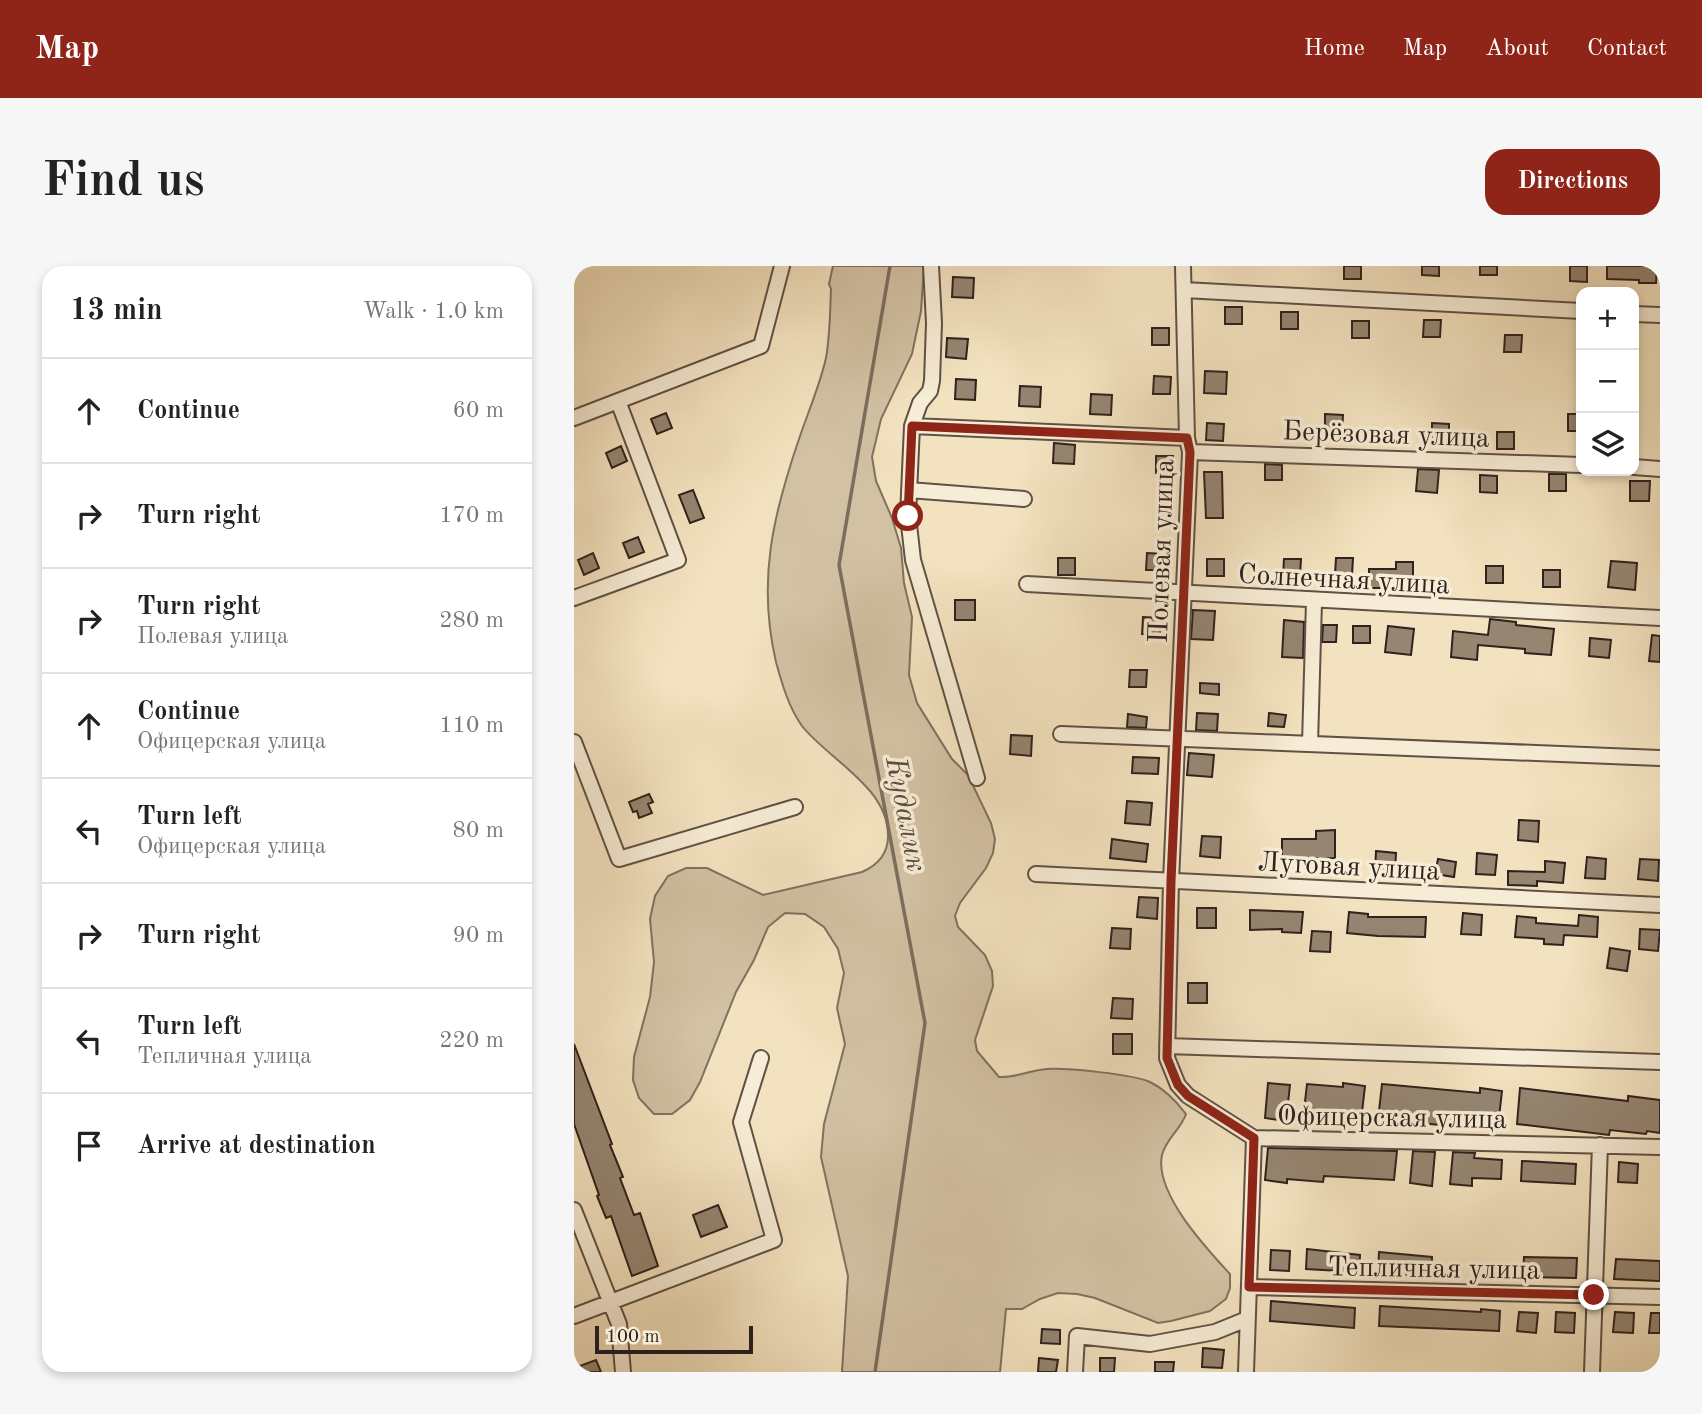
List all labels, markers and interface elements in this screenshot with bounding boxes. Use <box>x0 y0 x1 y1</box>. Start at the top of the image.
text: Map <box>35 33 99 66</box>
text: Home <box>1304 37 1365 61</box>
text: Map <box>1403 37 1447 61</box>
text: About <box>1485 37 1549 61</box>
text: Contact <box>1587 37 1667 61</box>
button: Directions <box>1485 149 1660 215</box>
text: Find us <box>42 158 205 207</box>
map controls <box>1576 287 1639 476</box>
button: + <box>1576 287 1639 350</box>
text: 13 min <box>70 296 163 326</box>
text: Walk · 1.0 km <box>363 300 504 323</box>
button: − <box>1576 350 1639 413</box>
icon: ahead <box>70 392 108 430</box>
text: Continue <box>137 398 240 424</box>
text: 60 m <box>453 399 504 422</box>
button: layers <box>1576 413 1639 476</box>
street label: Берёзовая улица <box>1282 418 1490 454</box>
street label: Полевая улица <box>1146 458 1180 644</box>
icon: right <box>70 497 108 535</box>
route start <box>892 500 923 531</box>
text: Turn right <box>137 503 260 529</box>
text: 170 m <box>439 504 504 527</box>
street label: Солнечная улица <box>1237 561 1451 601</box>
text: Turn right <box>137 594 260 620</box>
icon: right <box>70 602 108 640</box>
text: 280 m <box>439 609 504 632</box>
text: Полевая улица <box>137 625 288 648</box>
text: Continue <box>137 699 240 725</box>
icon: ahead <box>70 707 108 745</box>
text: 110 m <box>439 714 504 737</box>
text: Офицерская улица <box>137 730 326 753</box>
water label: Кудалик <box>879 753 931 874</box>
text: Turn left <box>137 804 242 830</box>
icon: left <box>70 812 108 850</box>
text: 80 m <box>453 819 504 842</box>
text: Офицерская улица <box>137 835 326 858</box>
street label: Луговая улица <box>1257 849 1441 887</box>
icon: right <box>70 917 108 955</box>
text: Turn right <box>137 923 260 949</box>
text: 90 m <box>453 924 504 947</box>
text: Turn left <box>137 1014 242 1040</box>
icon: left <box>70 1022 108 1060</box>
text: 220 m <box>439 1029 504 1052</box>
text: Тепличная улица <box>137 1045 312 1068</box>
street label: Офицерская улица <box>1277 1103 1507 1135</box>
icon: arrive <box>70 1127 108 1165</box>
text: Arrive at destination <box>137 1133 376 1159</box>
street label: Тепличная улица <box>1327 1254 1541 1286</box>
route end <box>1578 1279 1609 1310</box>
scale bar <box>595 1323 752 1355</box>
text: 100 m <box>606 1328 659 1347</box>

